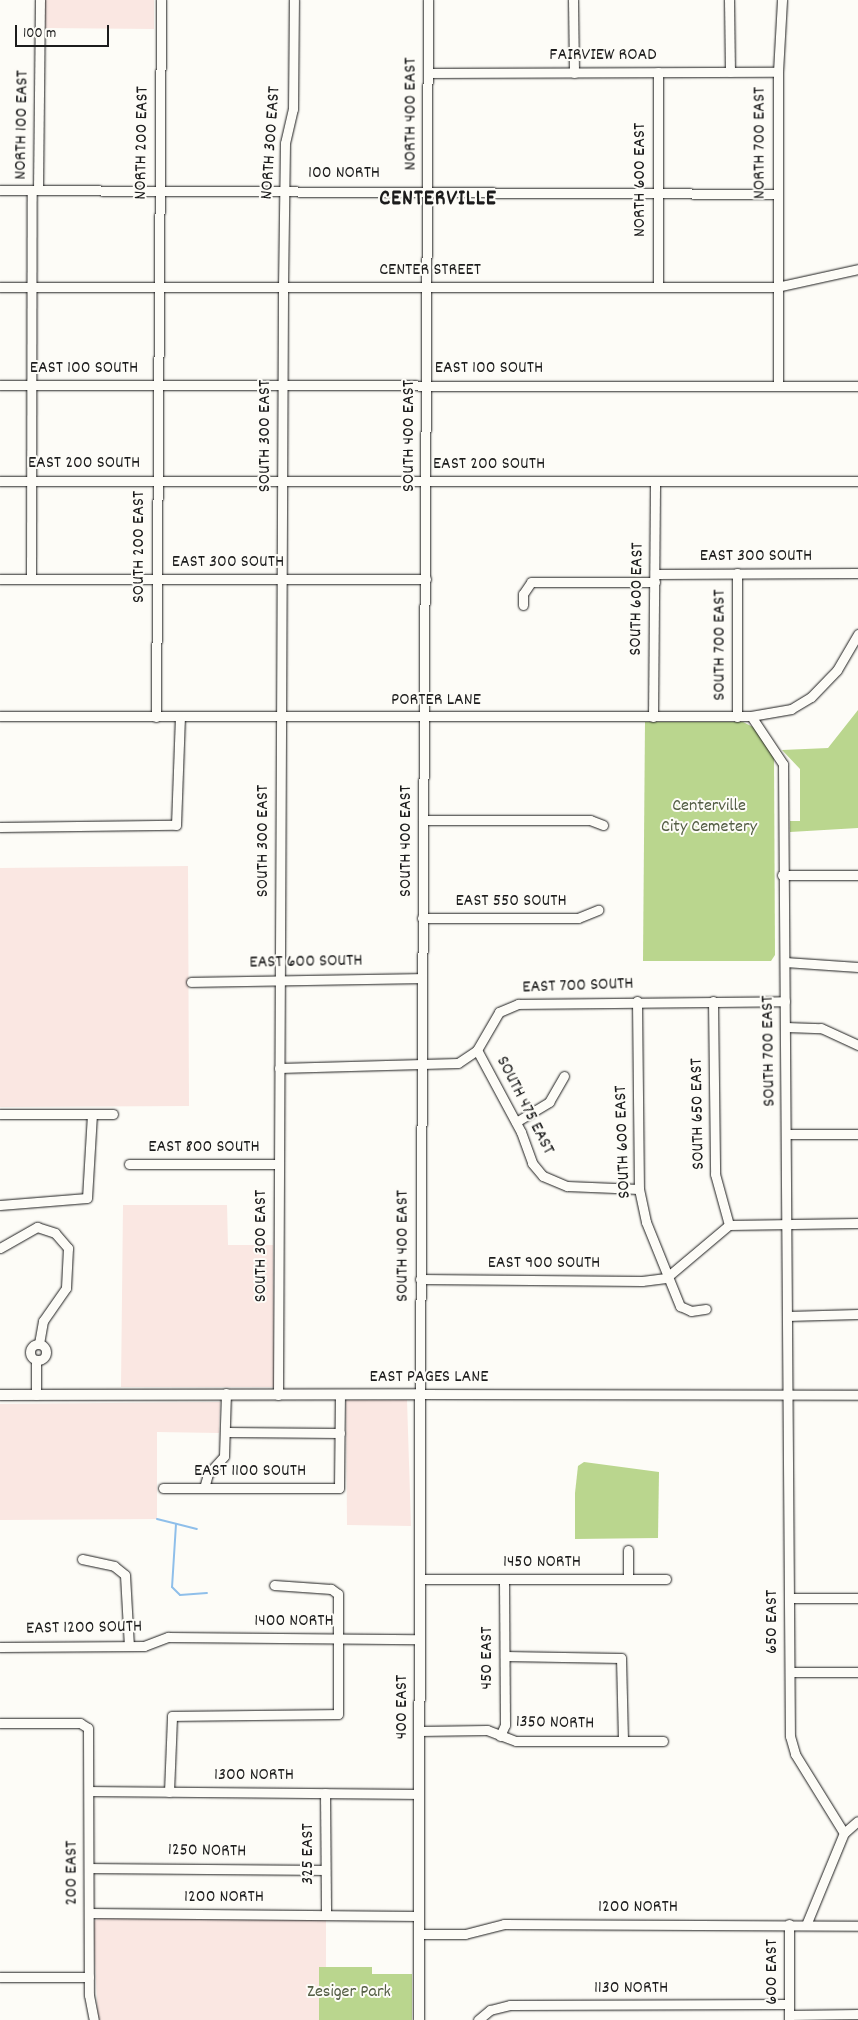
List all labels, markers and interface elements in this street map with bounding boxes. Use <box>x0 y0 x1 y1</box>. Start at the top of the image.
scale bar <box>18 15 111 47</box>
text: 100 m <box>23 23 56 45</box>
street label: FAIRVIEW ROAD <box>549 45 657 67</box>
street label: NORTH 400 EAST <box>401 58 423 170</box>
street label: NORTH 100 EAST <box>11 70 35 180</box>
street label: NORTH 200 EAST <box>131 86 155 200</box>
street label: NORTH 300 EAST <box>257 86 287 200</box>
street label: NORTH 700 EAST <box>750 87 772 199</box>
street label: NORTH 600 EAST <box>630 123 652 237</box>
street label: 100 NORTH <box>308 163 380 185</box>
district label: CENTERVILLE <box>378 187 498 213</box>
street label: CENTER STREET <box>379 260 481 282</box>
street label: EAST 100 SOUTH <box>30 358 138 380</box>
street label: EAST 100 SOUTH <box>435 358 543 380</box>
street label: SOUTH 300 EAST <box>255 380 277 492</box>
street label: SOUTH 400 EAST <box>399 380 421 492</box>
street label: EAST 200 SOUTH <box>28 453 140 475</box>
street label: EAST 200 SOUTH <box>433 454 545 476</box>
street label: SOUTH 200 EAST <box>129 491 151 603</box>
street label: SOUTH 600 EAST <box>626 542 650 656</box>
street label: EAST 300 SOUTH <box>700 546 812 568</box>
street label: EAST 300 SOUTH <box>172 552 284 574</box>
street label: SOUTH 700 EAST <box>710 589 732 701</box>
street label: PORTER LANE <box>391 690 481 712</box>
street label: SOUTH 300 EAST <box>253 785 275 897</box>
street label: SOUTH 400 EAST <box>396 785 418 897</box>
park label: Centerville City Cemetery <box>661 797 757 840</box>
street label: EAST 550 SOUTH <box>455 891 567 913</box>
street label: EAST 600 SOUTH <box>249 951 363 975</box>
street label: EAST 700 SOUTH <box>522 974 634 1000</box>
street label: SOUTH 700 EAST <box>758 995 782 1107</box>
street label: SOUTH 475 EAST <box>490 1053 558 1159</box>
street label: SOUTH 650 EAST <box>687 1058 711 1170</box>
street label: SOUTH 600 EAST <box>611 1085 637 1199</box>
street label: EAST 800 SOUTH <box>148 1137 260 1159</box>
street label: SOUTH 300 EAST <box>251 1190 273 1302</box>
street label: SOUTH 400 EAST <box>393 1190 415 1302</box>
street label: EAST 900 SOUTH <box>488 1253 600 1275</box>
street label: EAST PAGES LANE <box>370 1367 488 1389</box>
street label: EAST 1100 SOUTH <box>194 1461 306 1483</box>
street label: 1450 NORTH <box>503 1552 581 1574</box>
street label: 650 EAST <box>762 1590 784 1654</box>
street label: 1400 NORTH <box>254 1611 334 1633</box>
street label: EAST 1200 SOUTH <box>26 1617 142 1641</box>
street label: 450 EAST <box>477 1627 499 1689</box>
street label: 400 EAST <box>392 1675 414 1739</box>
street label: 1350 NORTH <box>516 1713 594 1735</box>
street label: 1300 NORTH <box>214 1765 294 1787</box>
street label: 325 EAST <box>298 1823 320 1885</box>
street label: 200 EAST <box>62 1841 84 1905</box>
street label: 1250 NORTH <box>168 1841 246 1863</box>
street label: 1200 NORTH <box>184 1887 264 1909</box>
street label: 1200 NORTH <box>598 1897 678 1919</box>
street label: 600 EAST <box>762 1939 784 2005</box>
street label: 1130 NORTH <box>594 1978 668 2000</box>
park label: Zesiger Park <box>307 1982 391 2004</box>

